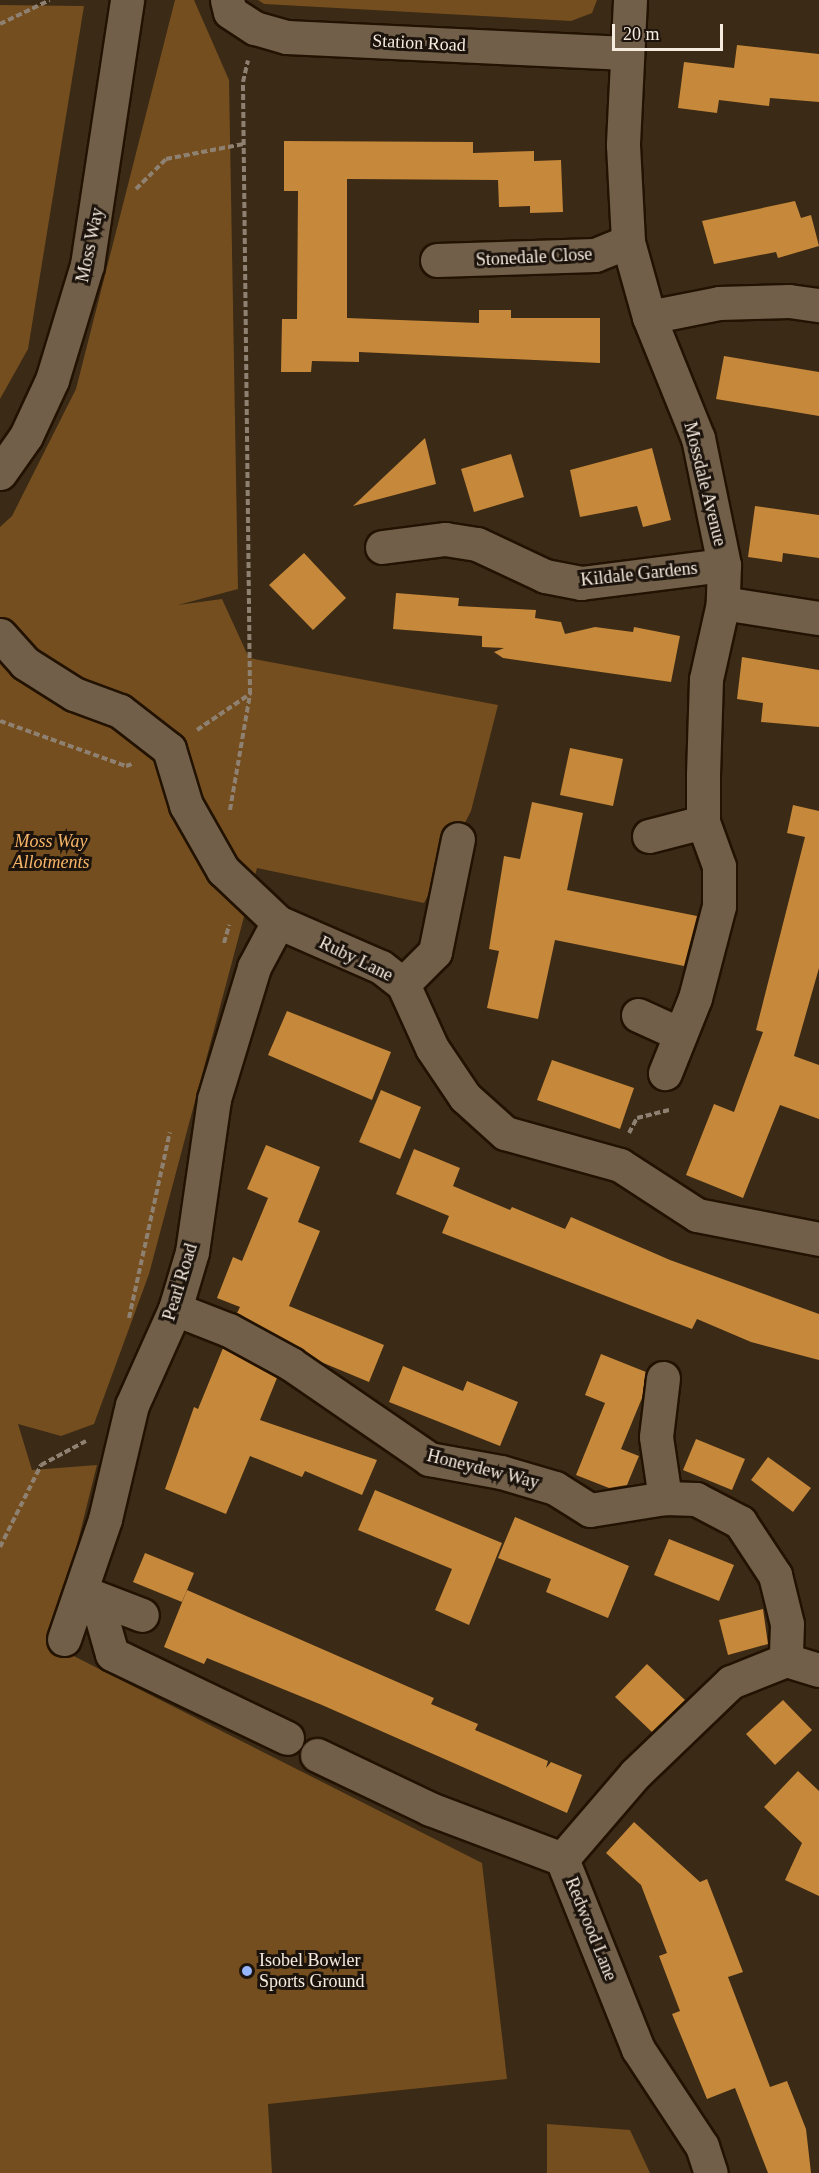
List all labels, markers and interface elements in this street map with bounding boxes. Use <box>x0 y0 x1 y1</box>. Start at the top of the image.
scale bar <box>615 12 726 50</box>
text: 20 m <box>623 24 660 44</box>
street label: Station Road <box>372 30 466 56</box>
street label: Moss Way <box>72 206 108 284</box>
street label: Stonedale Close <box>475 243 593 271</box>
street label: Mossdale Avenue <box>679 419 731 549</box>
street label: Kildale Gardens <box>579 557 699 591</box>
park label: Moss Way Allotments <box>13 831 89 874</box>
street label: Ruby Lane <box>316 932 396 986</box>
street label: Pearl Road <box>158 1241 202 1323</box>
street label: Honeydew Way <box>425 1445 541 1493</box>
street label: Redwood Lane <box>560 1874 622 1984</box>
place label: Isobel Bowler Sports Ground <box>259 1950 365 1992</box>
marker: Isobel Bowler Sports Ground <box>240 1964 254 1978</box>

